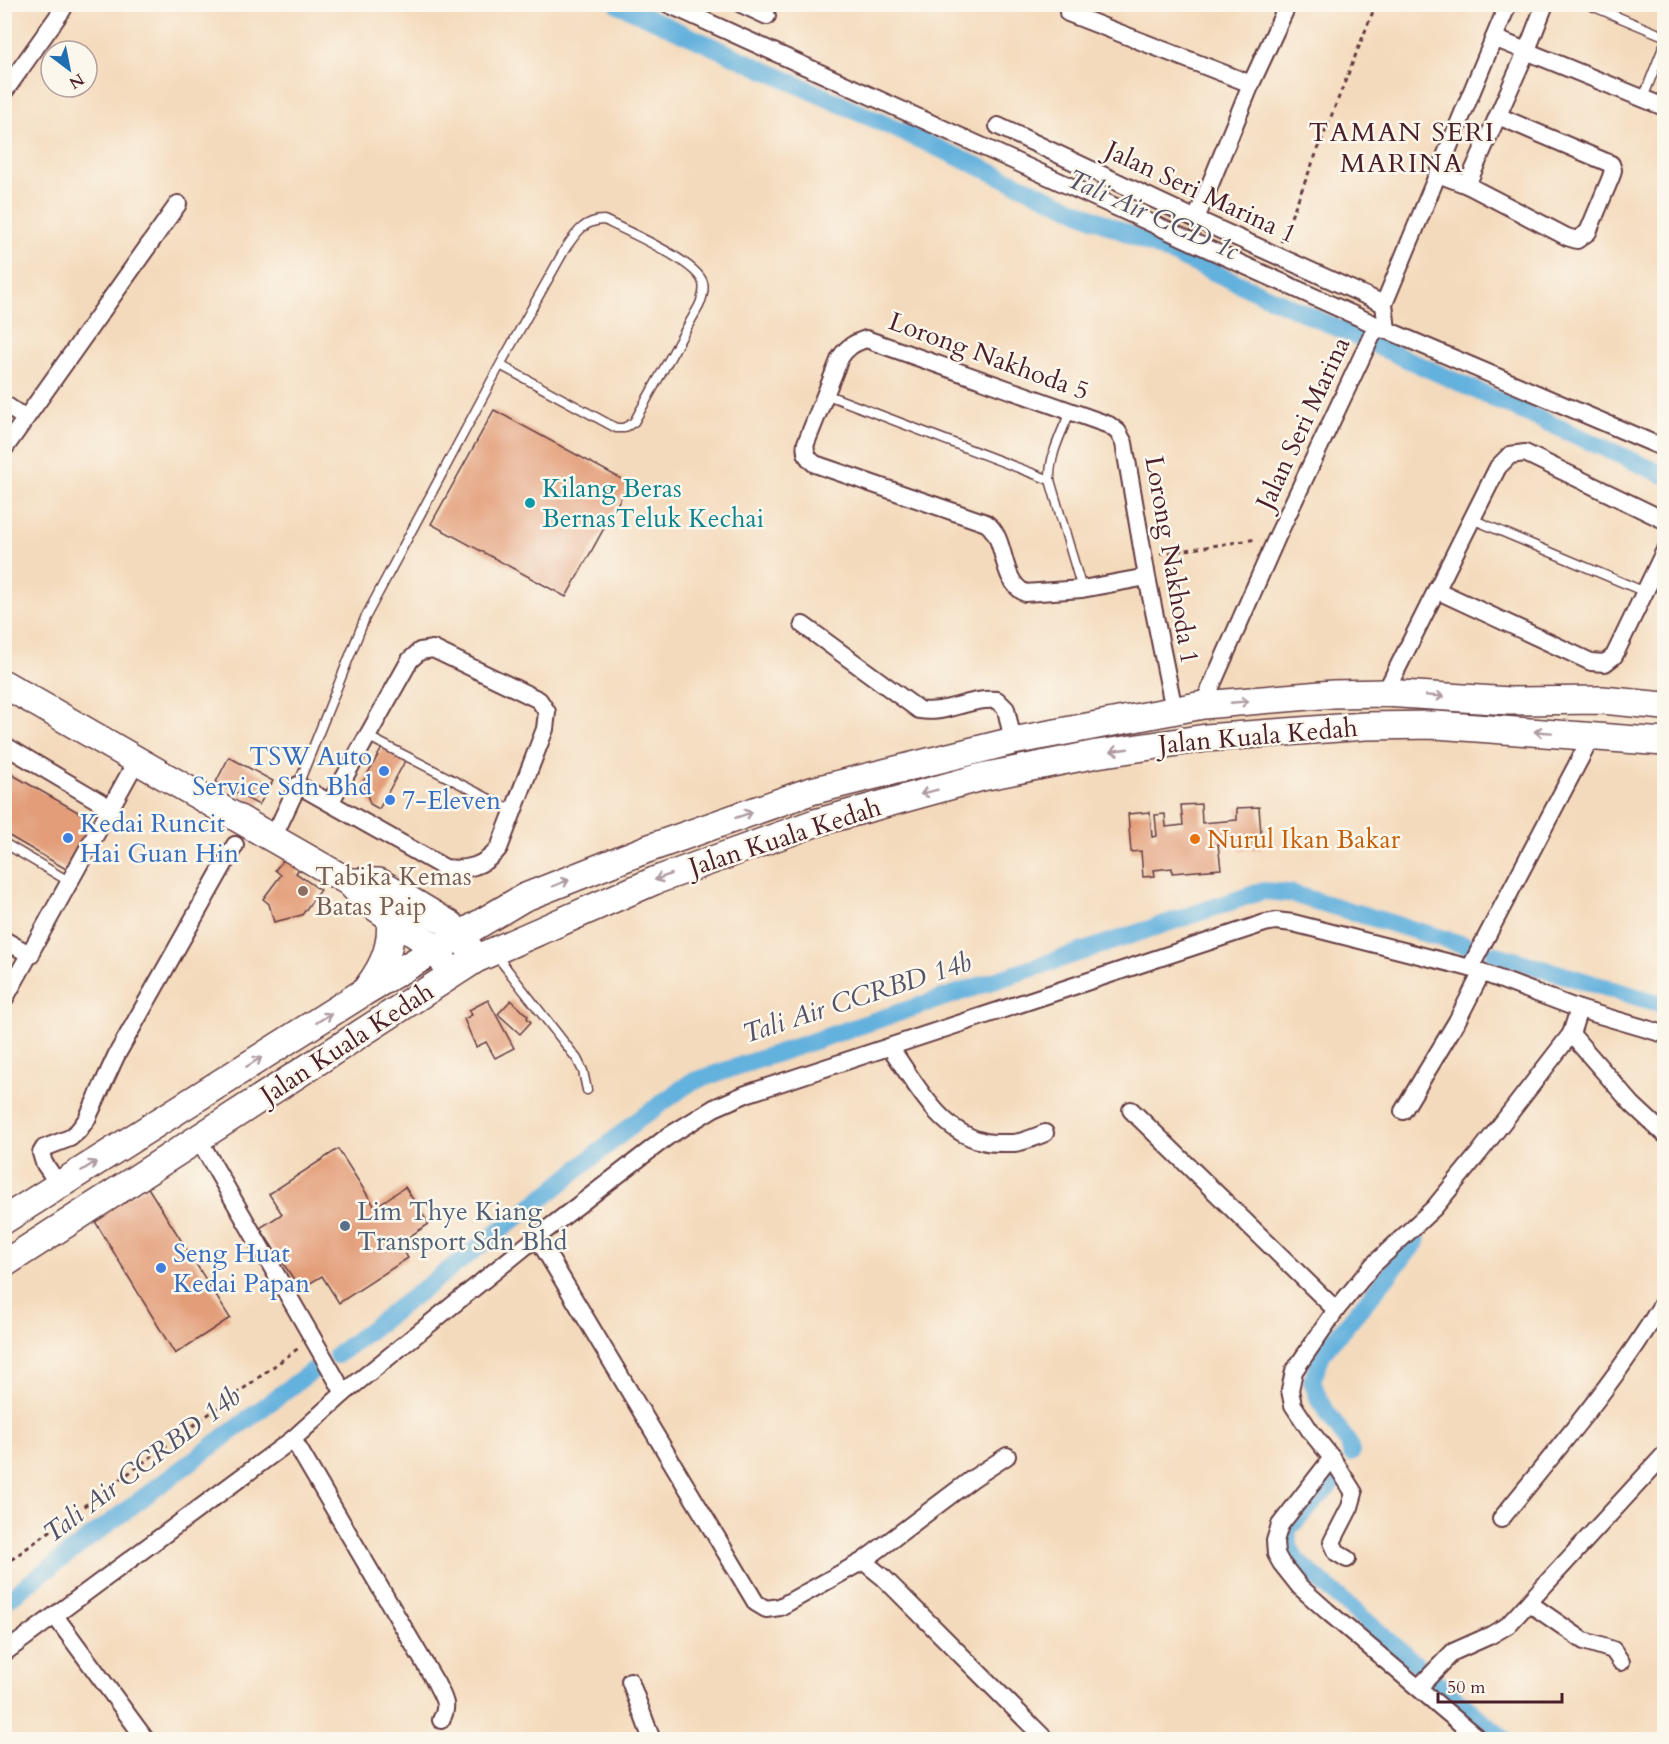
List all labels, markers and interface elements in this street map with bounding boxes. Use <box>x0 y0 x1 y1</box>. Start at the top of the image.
north arrow <box>39 39 99 99</box>
text: N <box>65 68 88 94</box>
district label: TAMAN SERI MARINA <box>1308 114 1496 182</box>
street label: Jalan Seri Marina 1 <box>1096 131 1302 252</box>
water label: Tali Air CCD 1c <box>1061 161 1245 269</box>
street label: Lorong Nakhoda 5 <box>884 304 1094 408</box>
street label: Jalan Seri Marina <box>1246 331 1358 519</box>
street label: Lorong Nakhoda 1 <box>1136 453 1208 667</box>
place label: Kilang Beras BernasTeluk Kechai <box>542 471 764 536</box>
marker: Kilang Beras BernasTeluk Kechai <box>523 496 537 510</box>
one-way arrow <box>1424 691 1444 702</box>
one-way arrow <box>1230 696 1250 707</box>
street label: Jalan Kuala Kedah <box>1153 710 1359 762</box>
one-way arrow <box>1534 727 1554 738</box>
place label: TSW Auto Service Sdn Bhd <box>192 739 372 804</box>
one-way arrow <box>1110 745 1129 756</box>
marker: TSW Auto Service Sdn Bhd <box>377 764 391 778</box>
place label: 7-Eleven <box>402 783 501 818</box>
one-way arrow <box>919 787 938 798</box>
street label: Jalan Kuala Kedah <box>681 789 885 886</box>
marker: 7-Eleven <box>383 793 397 807</box>
place label: Kedai Runcit Hai Guan Hin <box>80 806 239 871</box>
one-way arrow <box>734 808 753 819</box>
place label: Nurul Ikan Bakar <box>1207 822 1401 857</box>
marker: Kedai Runcit Hai Guan Hin <box>61 831 75 845</box>
marker: Nurul Ikan Bakar <box>1188 832 1202 846</box>
place label: Tabika Kemas Batas Paip <box>315 859 472 924</box>
one-way arrow <box>654 873 673 884</box>
one-way arrow <box>552 877 570 888</box>
marker: Tabika Kemas Batas Paip <box>296 884 310 898</box>
water label: Tali Air CCRBD 14b <box>738 944 976 1052</box>
street label: Jalan Kuala Kedah <box>250 974 440 1114</box>
one-way arrow <box>315 1011 332 1023</box>
one-way arrow <box>245 1055 262 1067</box>
one-way arrow <box>81 1159 98 1172</box>
place label: Lim Thye Kiang Transport Sdn Bhd <box>357 1194 567 1259</box>
marker: Lim Thye Kiang Transport Sdn Bhd <box>338 1219 352 1233</box>
place label: Seng Huat Kedai Papan <box>173 1236 310 1301</box>
marker: Seng Huat Kedai Papan <box>154 1261 168 1275</box>
water label: Tali Air CCRBD 14b <box>36 1378 248 1551</box>
scale bar <box>1438 1666 1562 1704</box>
text: 50 m <box>1447 1675 1486 1700</box>

